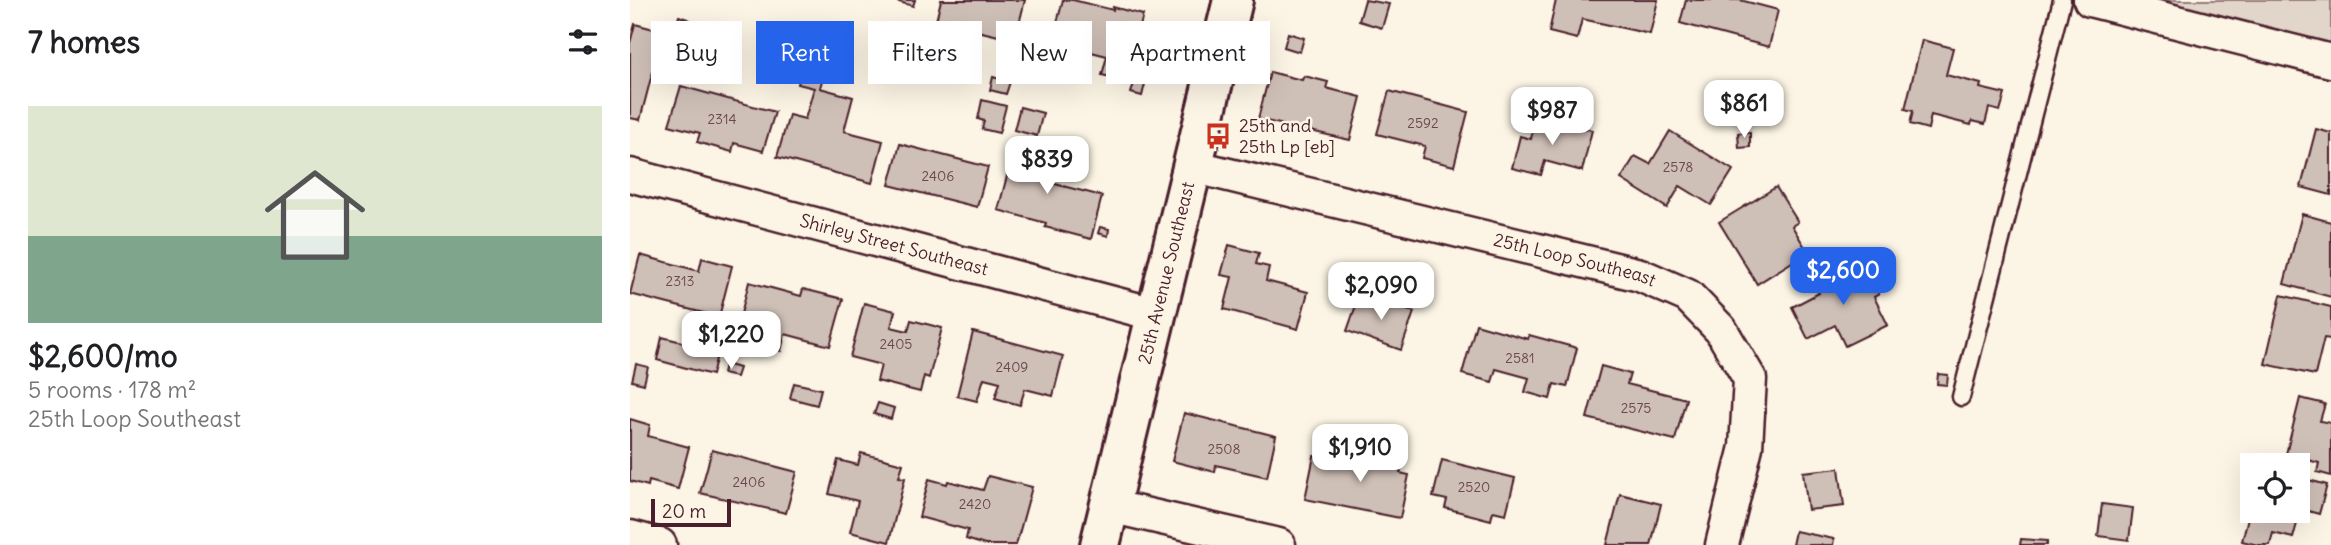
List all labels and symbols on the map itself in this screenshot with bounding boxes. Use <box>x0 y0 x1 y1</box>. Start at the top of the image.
pin: $861 <box>1703 80 1785 140</box>
pin: $987 <box>1511 88 1593 147</box>
house number: 2314 <box>707 110 737 128</box>
place label: 25th and 25th Lp [eb] <box>1239 114 1335 158</box>
house number: 2592 <box>1407 114 1439 132</box>
bus stop icon: 25th and 25th Lp [eb] <box>1203 121 1233 151</box>
pin: $839 <box>1006 136 1088 196</box>
house number: 2578 <box>1663 158 1693 176</box>
house number: 2406 <box>922 167 954 185</box>
street label: 25th Avenue Southeast <box>1133 179 1199 366</box>
street label: Shirley Street Southeast <box>797 209 991 280</box>
street label: 25th Loop Southeast <box>1491 228 1660 292</box>
pin: $2,600 <box>1786 247 1900 307</box>
pin: $2,090 <box>1324 262 1438 322</box>
house number: 2313 <box>666 272 695 290</box>
pin: $1,220 <box>674 312 788 371</box>
house number: 2405 <box>880 335 912 353</box>
house number: 2581 <box>1505 349 1535 367</box>
house number: 2409 <box>996 358 1028 376</box>
house number: 2575 <box>1621 399 1651 417</box>
pin: $1,910 <box>1303 424 1417 484</box>
house number: 2508 <box>1208 440 1241 458</box>
house number: 2406 <box>733 473 765 491</box>
house number: 2520 <box>1458 478 1490 496</box>
house number: 2420 <box>959 495 991 513</box>
scale bar <box>651 496 732 528</box>

